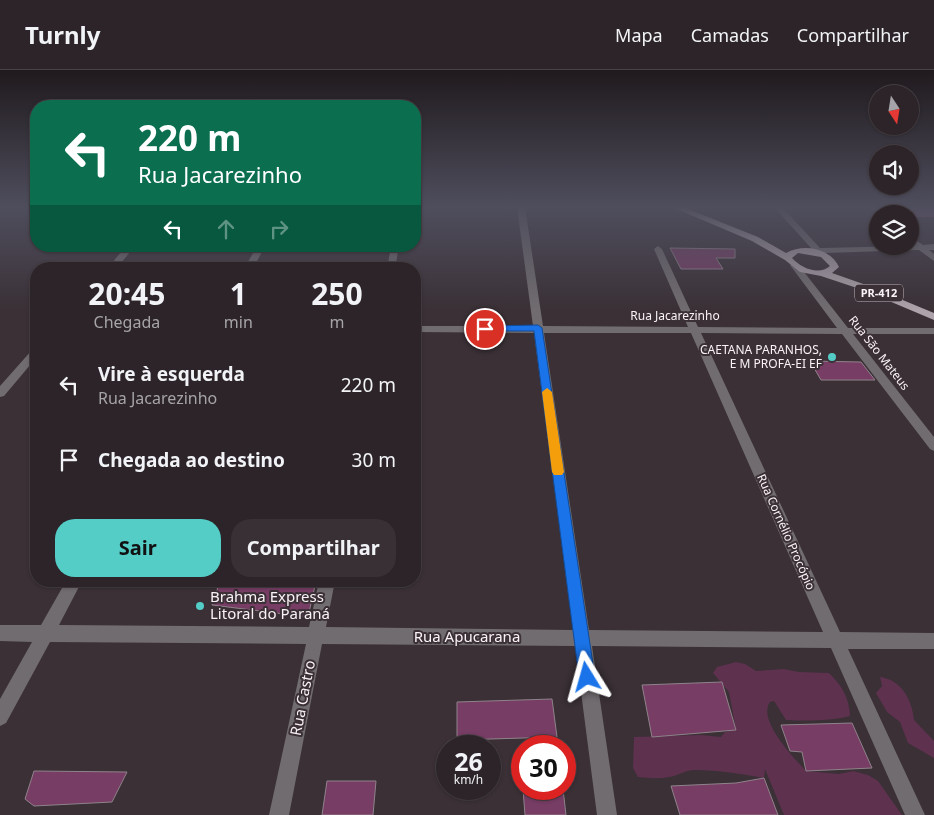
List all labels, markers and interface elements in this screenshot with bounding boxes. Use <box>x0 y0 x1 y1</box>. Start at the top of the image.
text: Turnly <box>25 18 100 51</box>
text: Mapa <box>615 23 663 47</box>
text: Camadas <box>691 23 769 47</box>
text: Compartilhar <box>797 23 909 47</box>
north arrow <box>869 85 919 135</box>
map controls <box>869 85 919 255</box>
text: 220 m <box>138 114 241 161</box>
icon: left <box>55 120 120 185</box>
button: sound <box>869 145 919 195</box>
text: Rua Jacarezinho <box>138 159 302 189</box>
button: layers <box>869 205 919 255</box>
icon: left <box>159 215 187 243</box>
icon: ahead <box>212 215 240 243</box>
icon: right <box>265 215 293 243</box>
text: 20:45 <box>88 273 165 314</box>
text: 1 <box>230 273 247 314</box>
text: 250 <box>311 273 363 314</box>
road number: PR-412 <box>855 284 903 302</box>
street label: Rua Jacarezinho <box>630 307 720 324</box>
pin <box>464 308 506 350</box>
text: Chegada <box>94 311 160 333</box>
text: min <box>224 311 253 333</box>
text: m <box>329 311 344 333</box>
street label: Rua São Mateus <box>845 312 914 394</box>
icon: arrive <box>471 315 499 343</box>
place label: CAETANA PARANHOS, E M PROFA-EI EF <box>700 341 822 372</box>
marker: CAETANA PARANHOS, E M PROFA-EI EF <box>826 351 838 363</box>
text: Vire à esquerda <box>98 361 245 387</box>
icon: left <box>55 371 83 399</box>
text: 220 m <box>341 372 396 398</box>
text: Rua Jacarezinho <box>98 387 217 409</box>
icon: arrive <box>55 446 83 474</box>
text: Chegada ao destino <box>98 447 285 473</box>
text: 30 m <box>352 447 396 473</box>
street label: Rua Cornélio Procópio <box>753 471 820 592</box>
button: Sair <box>55 519 221 577</box>
button: Compartilhar <box>231 519 396 577</box>
place label: Brahma Express Litoral do Paraná <box>210 586 330 623</box>
marker: Brahma Express Litoral do Paraná <box>194 600 206 612</box>
street label: Rua Apucarana <box>414 626 520 646</box>
position arrow <box>560 650 612 702</box>
street label: Rua Castro <box>285 658 319 737</box>
speed limit sign: 30 <box>511 735 576 800</box>
text: 26 <box>454 744 483 778</box>
text: km/h <box>454 771 483 788</box>

